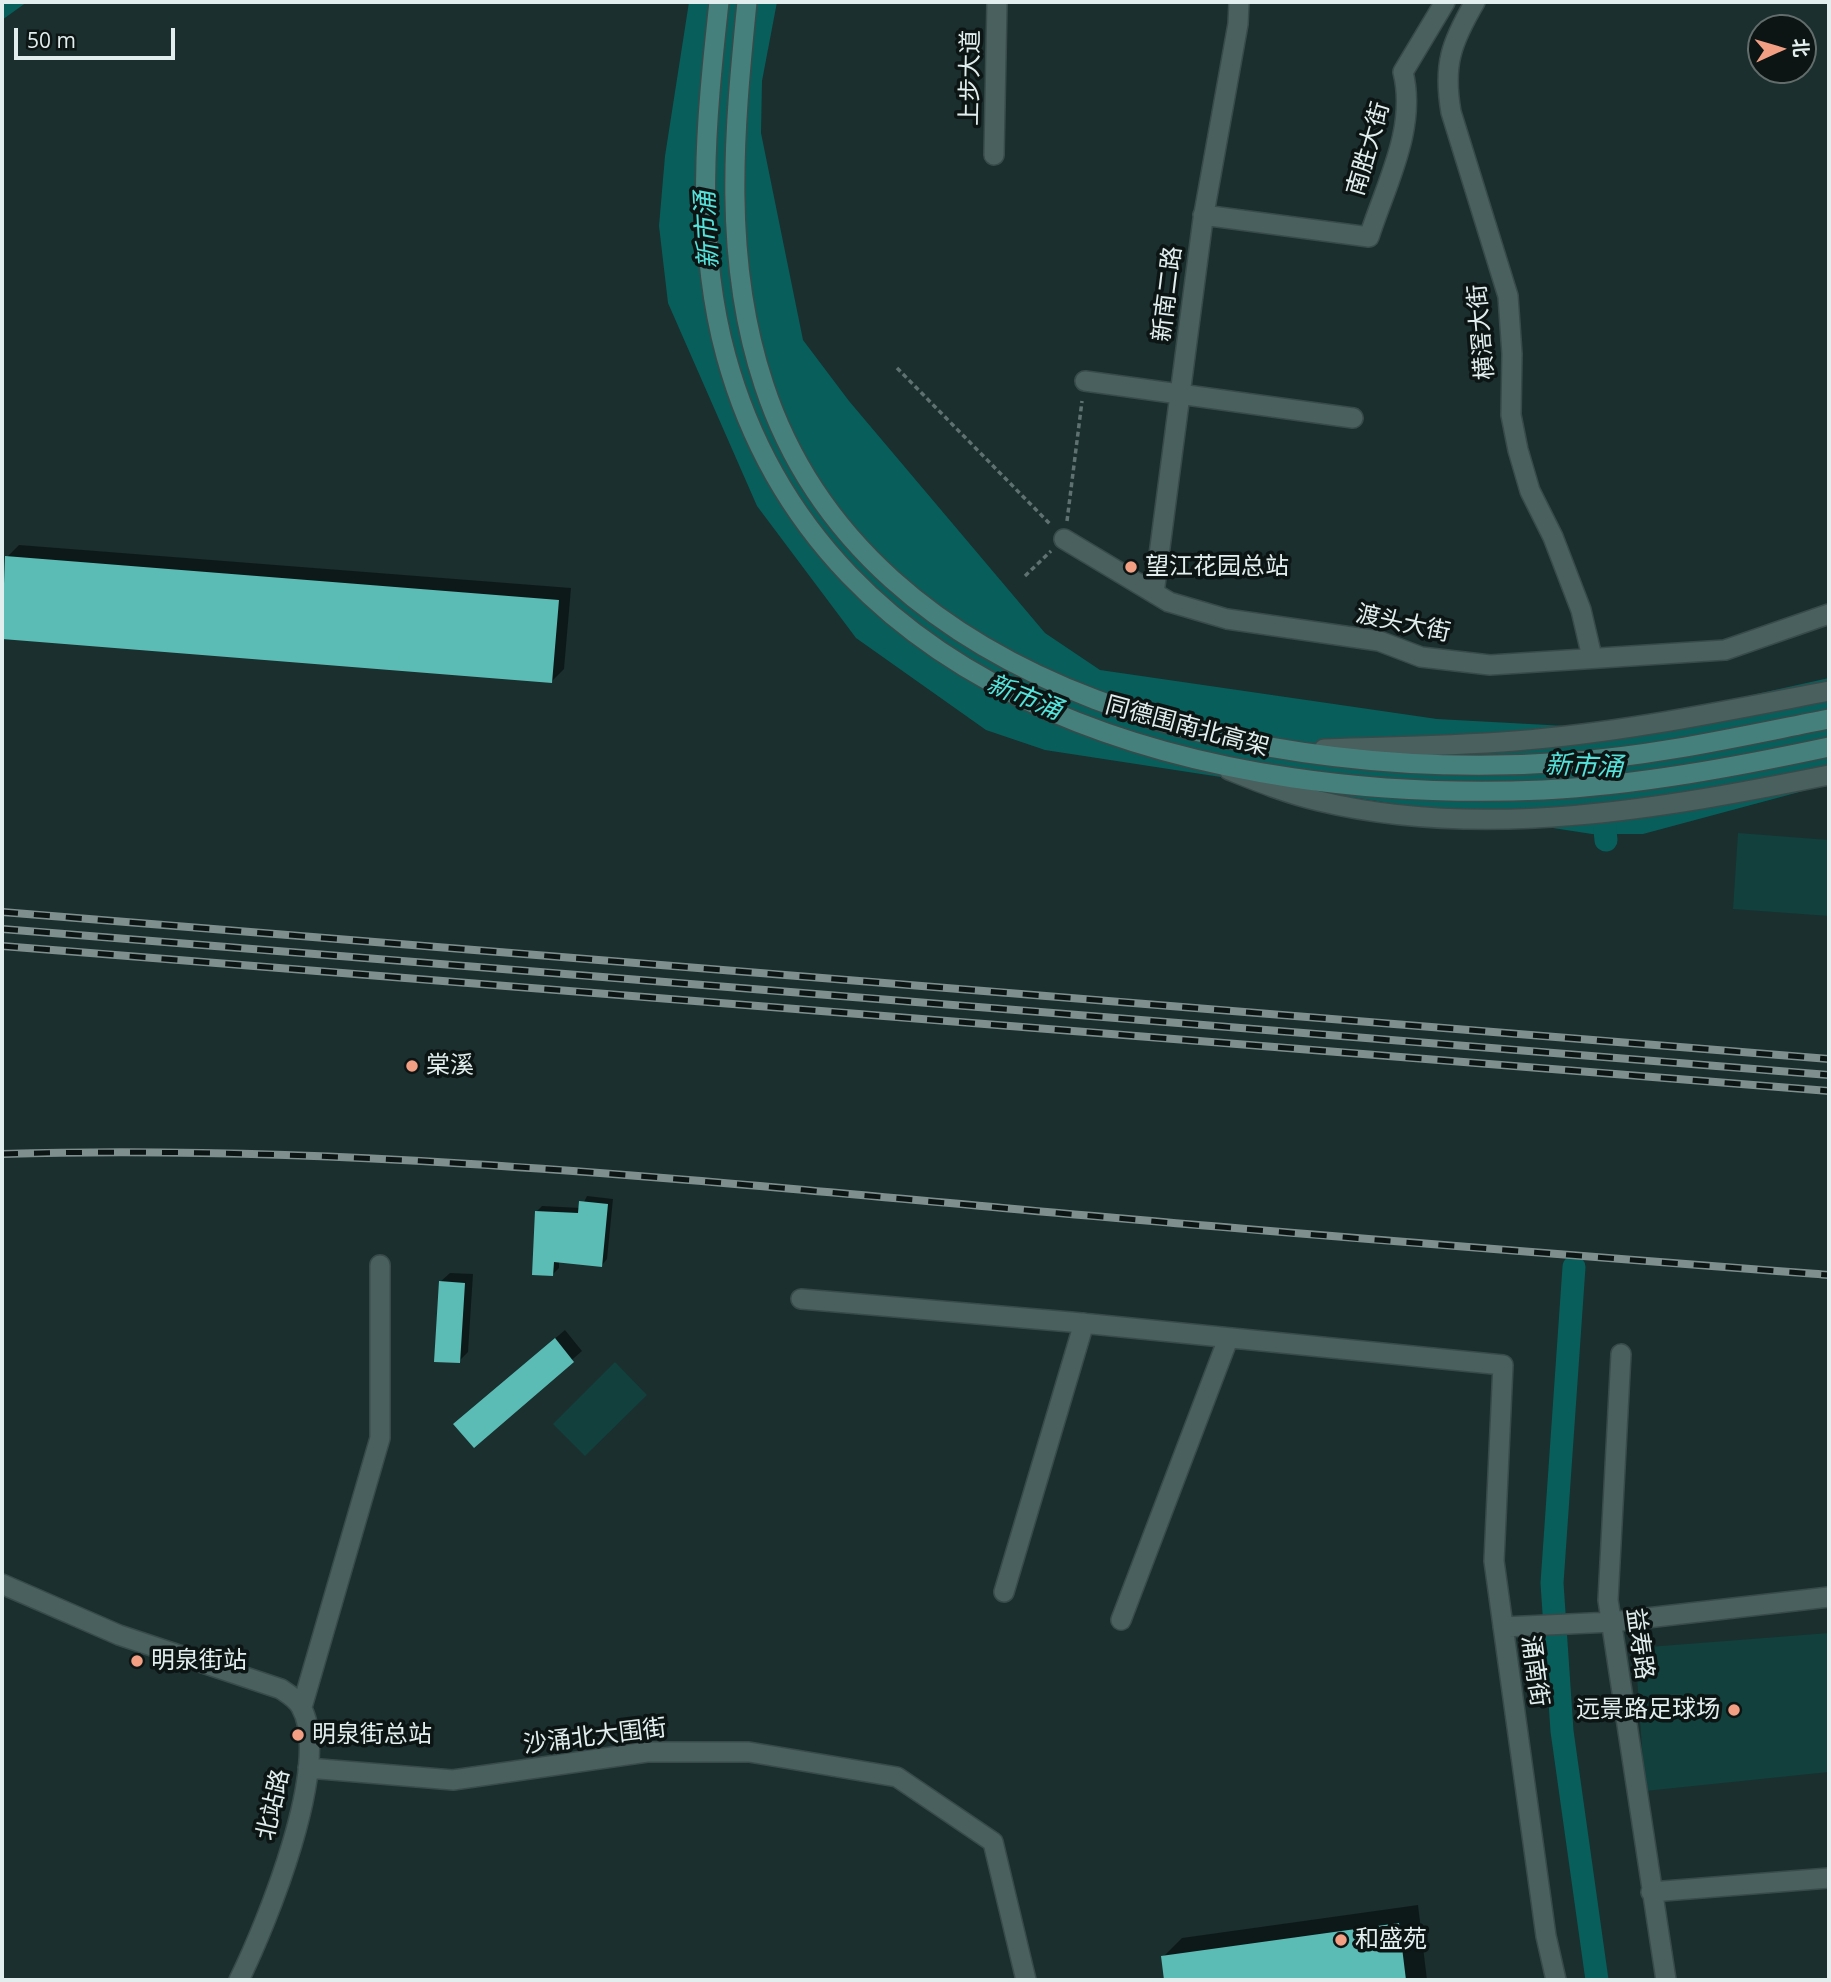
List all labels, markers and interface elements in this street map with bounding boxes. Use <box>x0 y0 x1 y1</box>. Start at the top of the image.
scale bar <box>18 14 178 58</box>
north arrow <box>1747 14 1817 84</box>
text: 50 m <box>27 26 76 54</box>
street label: 上步大道 <box>956 30 986 126</box>
text: 北 <box>1787 37 1815 58</box>
street label: 南胜大街 <box>1342 99 1396 199</box>
water label: 新市涌 <box>690 190 726 270</box>
street label: 新南二路 <box>1148 245 1188 343</box>
street label: 横滘大街 <box>1463 283 1501 381</box>
place label: 望江花园总站 <box>1145 553 1289 581</box>
marker: 望江花园总站 <box>1123 559 1139 575</box>
street label: 渡头大街 <box>1353 600 1453 648</box>
water label: 新市涌 <box>982 669 1066 727</box>
street label: 同德围南北高架 <box>1102 691 1272 763</box>
water label: 新市涌 <box>1544 750 1624 784</box>
place label: 棠溪 <box>426 1052 474 1080</box>
marker: 棠溪 <box>404 1058 420 1074</box>
street label: 益寿路 <box>1620 1606 1658 1682</box>
street label: 涌南街 <box>1515 1633 1553 1709</box>
place label: 明泉街站 <box>151 1647 247 1675</box>
marker: 明泉街站 <box>129 1653 145 1669</box>
place label: 远景路足球场 <box>1576 1696 1720 1724</box>
marker: 远景路足球场 <box>1726 1702 1742 1718</box>
street label: 沙涌北大围街 <box>522 1714 668 1760</box>
place label: 明泉街总站 <box>312 1721 432 1749</box>
marker: 明泉街总站 <box>290 1727 306 1743</box>
street label: 北站路 <box>252 1767 296 1843</box>
place label: 和盛苑 <box>1355 1926 1427 1954</box>
marker: 和盛苑 <box>1333 1932 1349 1948</box>

